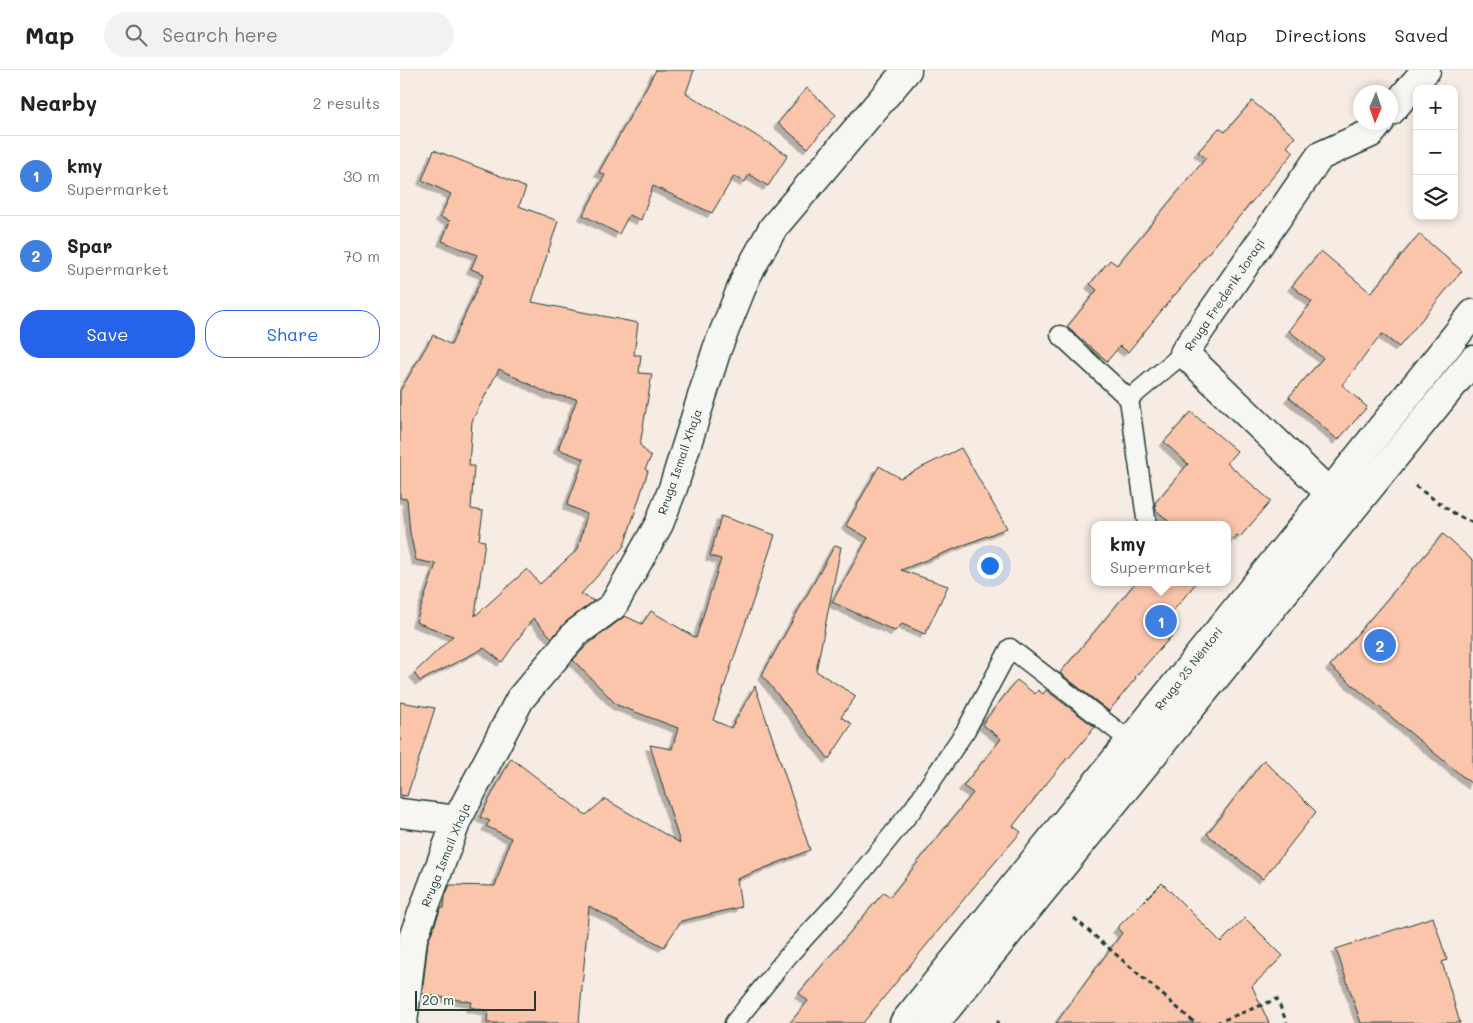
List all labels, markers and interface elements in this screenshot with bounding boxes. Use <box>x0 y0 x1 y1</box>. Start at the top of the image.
search box <box>104 12 454 57</box>
text: Map <box>25 19 74 50</box>
icon: search <box>122 21 150 49</box>
text: Search here <box>162 22 278 47</box>
text: Map <box>1210 23 1247 47</box>
text: Directions <box>1275 23 1367 47</box>
text: Saved <box>1395 23 1448 47</box>
north arrow <box>1353 85 1398 130</box>
map controls <box>1413 85 1458 220</box>
button: + <box>1413 85 1458 130</box>
text: Nearby <box>20 89 97 116</box>
text: 2 results <box>313 92 380 113</box>
button: − <box>1413 130 1458 175</box>
text: kmy <box>67 153 103 178</box>
text: 1 <box>32 165 40 186</box>
text: 30 m <box>343 165 380 186</box>
button: layers <box>1413 175 1458 220</box>
text: Supermarket <box>67 178 169 199</box>
text: Spar <box>67 233 112 258</box>
street label: Rruga Frederik Joraqi <box>1181 235 1268 354</box>
text: 2 <box>32 245 40 266</box>
text: 70 m <box>343 245 380 266</box>
text: Supermarket <box>67 258 169 279</box>
button: Save <box>20 310 195 358</box>
button: Share <box>205 310 380 358</box>
street label: Rruga Ismail Xhaja <box>653 407 705 517</box>
popup <box>1091 521 1231 586</box>
text: kmy <box>1110 531 1146 556</box>
your location <box>977 553 1003 579</box>
text: Supermarket <box>1110 556 1212 577</box>
pin: 1 <box>1145 602 1177 640</box>
street label: Rruga 25 Nëntori <box>1151 624 1226 713</box>
pin: 2 <box>1364 626 1396 664</box>
street label: Rruga Ismail Xhaja <box>417 800 473 909</box>
scale bar <box>415 988 536 1011</box>
text: 20 m <box>422 990 454 1009</box>

